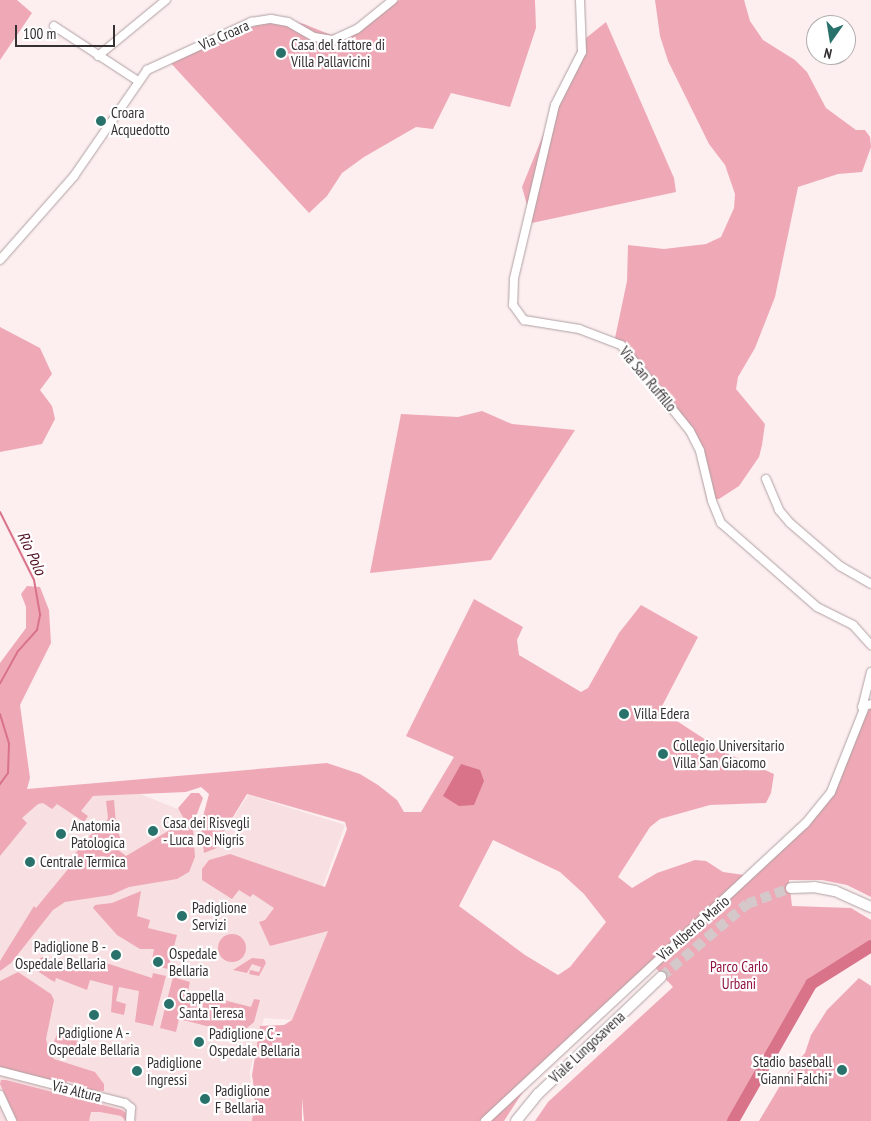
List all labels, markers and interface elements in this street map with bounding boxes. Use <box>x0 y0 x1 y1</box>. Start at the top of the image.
scale bar <box>18 15 118 47</box>
north arrow <box>806 15 856 65</box>
street label: Via Croara <box>196 16 252 54</box>
text: 100 m <box>23 24 56 43</box>
place label: Casa del fattore di Villa Pallavicini <box>291 35 385 70</box>
text: N <box>822 44 834 63</box>
marker: Casa del fattore di Villa Pallavicini <box>275 47 287 59</box>
place label: Croara Acquedotto <box>111 103 170 138</box>
marker: Croara Acquedotto <box>95 115 107 127</box>
street label: Via San Ruffillo <box>616 343 680 415</box>
water label: Rio Polo <box>14 528 50 578</box>
place label: Villa Edera <box>634 705 690 723</box>
marker: Villa Edera <box>618 708 630 720</box>
place label: Collegio Universitario Villa San Giacomo <box>673 736 784 771</box>
marker: Collegio Universitario Villa San Giacomo <box>657 748 669 760</box>
place label: Casa dei Risvegli - Luca De Nigris <box>163 813 250 848</box>
place label: Anatomia Patologica <box>71 816 125 851</box>
marker: Casa dei Risvegli - Luca De Nigris <box>147 825 159 837</box>
marker: Anatomia Patologica <box>55 828 67 840</box>
place label: Centrale Termica <box>40 853 126 871</box>
marker: Centrale Termica <box>24 856 36 868</box>
street label: Via Alberto Mario <box>653 892 733 964</box>
place label: Padiglione Servizi <box>192 898 247 933</box>
marker: Padiglione Servizi <box>176 910 188 922</box>
place label: Padiglione B - Ospedale Bellaria <box>15 937 106 972</box>
place label: Ospedale Bellaria <box>169 944 217 979</box>
marker: Padiglione B - Ospedale Bellaria <box>110 949 122 961</box>
marker: Ospedale Bellaria <box>151 955 165 969</box>
park label: Parco Carlo Urbani <box>710 957 768 992</box>
place label: Cappella Santa Teresa <box>179 986 244 1021</box>
marker: Cappella Santa Teresa <box>163 998 175 1010</box>
street label: Viale Lungosavena <box>545 1007 629 1087</box>
marker: Padiglione A - Ospedale Bellaria <box>88 1009 100 1021</box>
place label: Padiglione A - Ospedale Bellaria <box>48 1023 140 1058</box>
place label: Padiglione C - Ospedale Bellaria <box>209 1024 300 1059</box>
marker: Padiglione C - Ospedale Bellaria <box>193 1036 205 1048</box>
place label: Stadio baseball "Gianni Falchi" <box>753 1052 832 1087</box>
place label: Padiglione Ingressi <box>147 1053 202 1088</box>
marker: Stadio baseball "Gianni Falchi" <box>836 1064 848 1076</box>
marker: Padiglione Ingressi <box>131 1065 143 1077</box>
street label: Via Altura <box>50 1076 104 1106</box>
place label: Padiglione F Bellaria <box>215 1081 270 1116</box>
marker: Padiglione F Bellaria <box>199 1093 211 1105</box>

